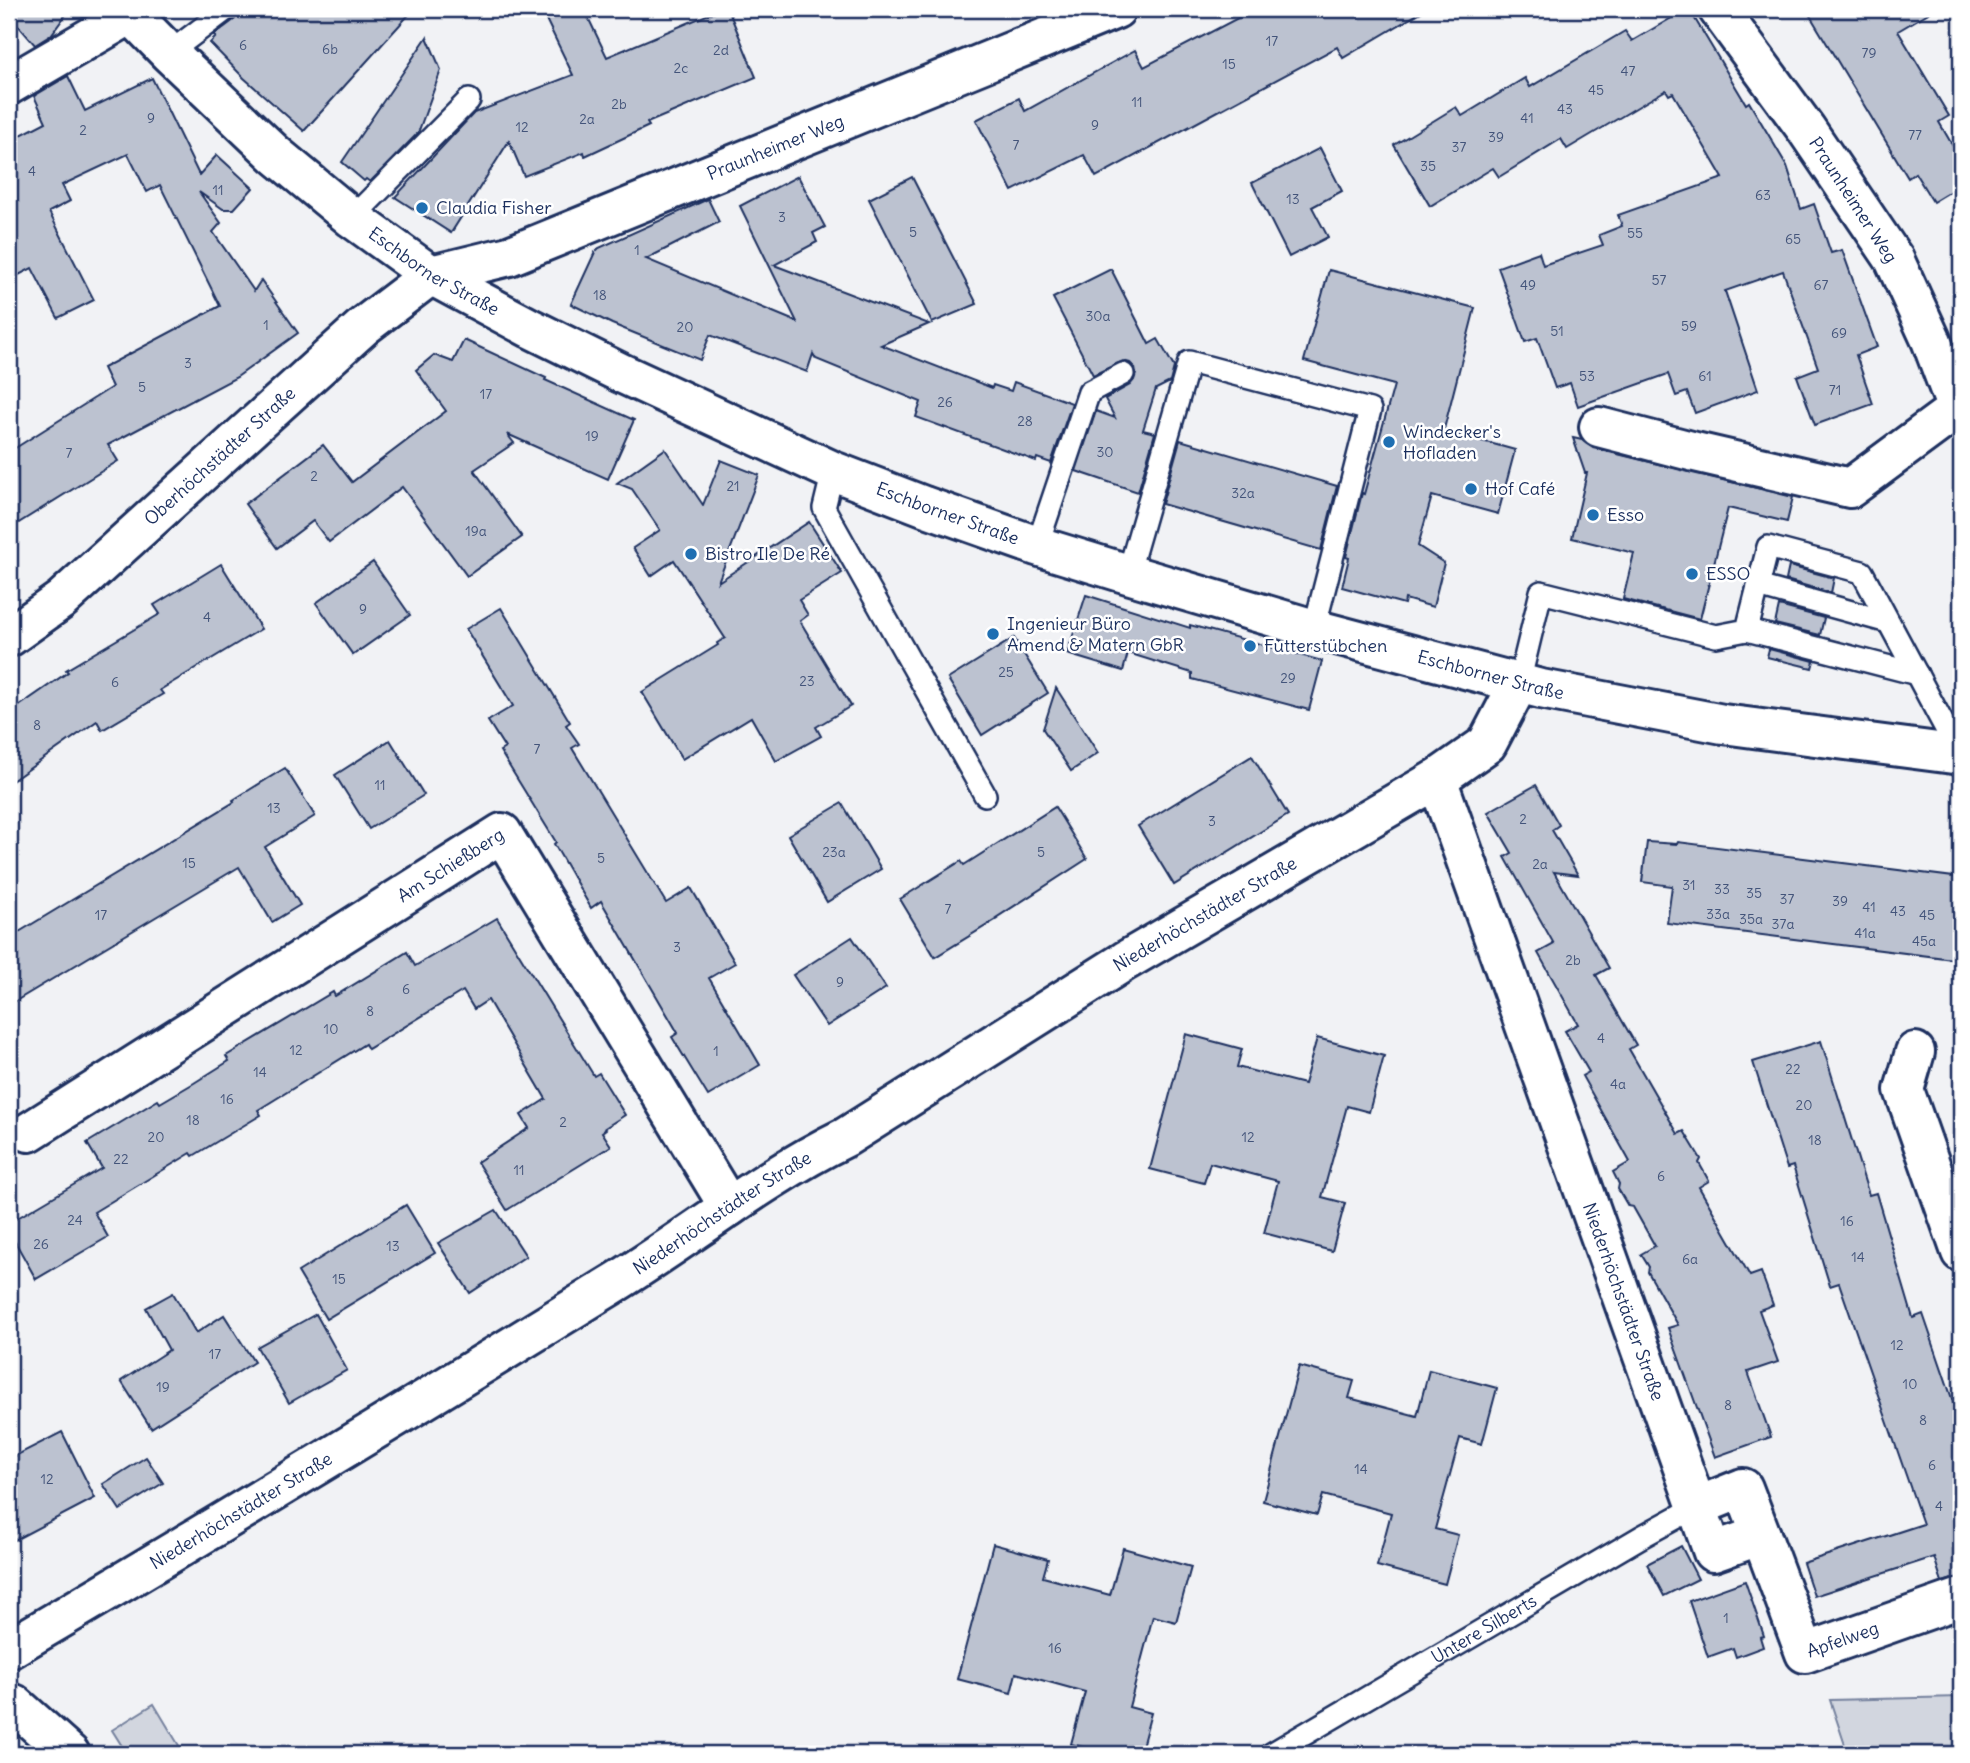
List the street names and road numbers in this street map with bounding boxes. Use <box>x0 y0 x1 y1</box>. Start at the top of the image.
street label: Praunheimer Weg <box>703 109 847 185</box>
street label: Praunheimer Weg <box>1804 132 1903 267</box>
street label: Eschborner Straße <box>364 222 503 320</box>
street label: Oberhöchstädter Straße <box>139 382 300 530</box>
street label: Eschborner Straße <box>873 477 1022 550</box>
street label: Eschborner Straße <box>1415 645 1566 704</box>
street label: Am Schießberg <box>393 823 508 907</box>
street label: Niederhöchstädter Straße <box>1109 851 1301 977</box>
street label: Niederhöchstädter Straße <box>628 1146 815 1280</box>
street label: Niederhöchstädter Straße <box>1578 1199 1670 1404</box>
street label: Niederhöchstädter Straße <box>145 1447 336 1574</box>
street label: Untere Silberts <box>1427 1589 1541 1668</box>
street label: Apfelweg <box>1804 1616 1882 1662</box>

